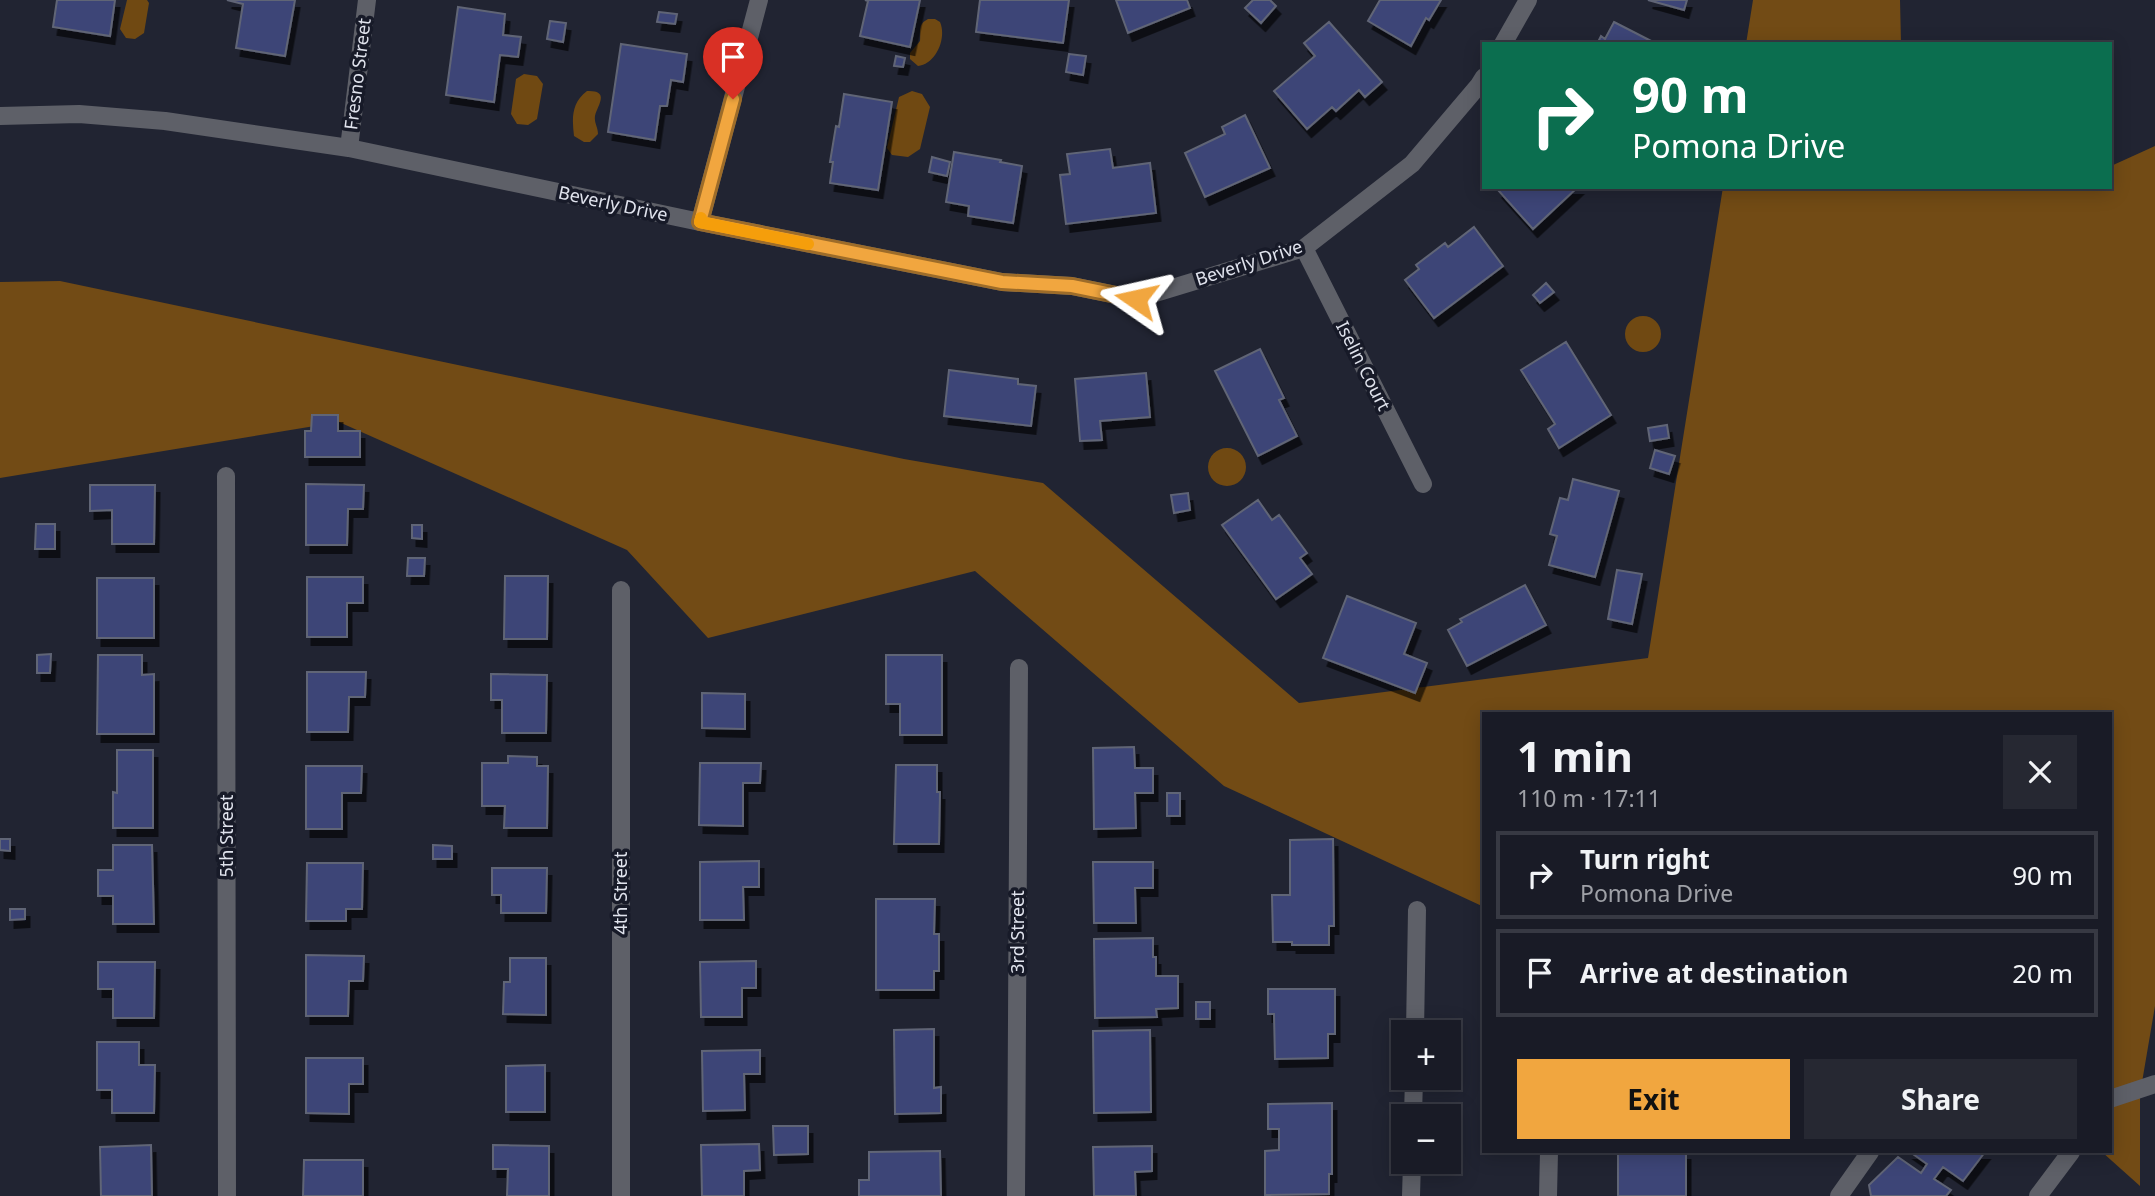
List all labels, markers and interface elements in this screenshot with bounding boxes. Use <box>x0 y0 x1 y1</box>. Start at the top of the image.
street label: Fresno Street <box>338 16 376 131</box>
pin <box>703 27 763 99</box>
icon: arrive <box>714 38 752 76</box>
text: 90 m <box>1632 61 1749 127</box>
icon: right <box>1517 70 1608 161</box>
text: Pomona Drive <box>1632 124 1845 167</box>
street label: Beverly Drive <box>556 180 670 226</box>
street label: Beverly Drive <box>1192 233 1305 291</box>
position arrow <box>1099 262 1173 336</box>
street label: Iselin Court <box>1331 317 1397 415</box>
text: 1 min <box>1517 727 1633 784</box>
button: close <box>2003 735 2077 809</box>
text: 110 m · 17:11 <box>1517 782 1661 814</box>
street label: 5th Street <box>214 794 238 877</box>
text: Turn right <box>1580 841 1710 877</box>
street label: 4th Street <box>608 851 632 934</box>
icon: right <box>1521 856 1559 894</box>
text: 90 m <box>2012 857 2073 893</box>
text: Pomona Drive <box>1580 877 1733 909</box>
street label: 3rd Street <box>1005 890 1029 974</box>
icon: arrive <box>1521 954 1559 992</box>
text: Arrive at destination <box>1580 955 1849 991</box>
text: 20 m <box>2012 955 2073 991</box>
map controls <box>1391 1020 1461 1174</box>
button: + <box>1391 1020 1461 1090</box>
button: Exit <box>1517 1059 1790 1139</box>
button: Share <box>1804 1059 2077 1139</box>
button: − <box>1391 1104 1461 1174</box>

